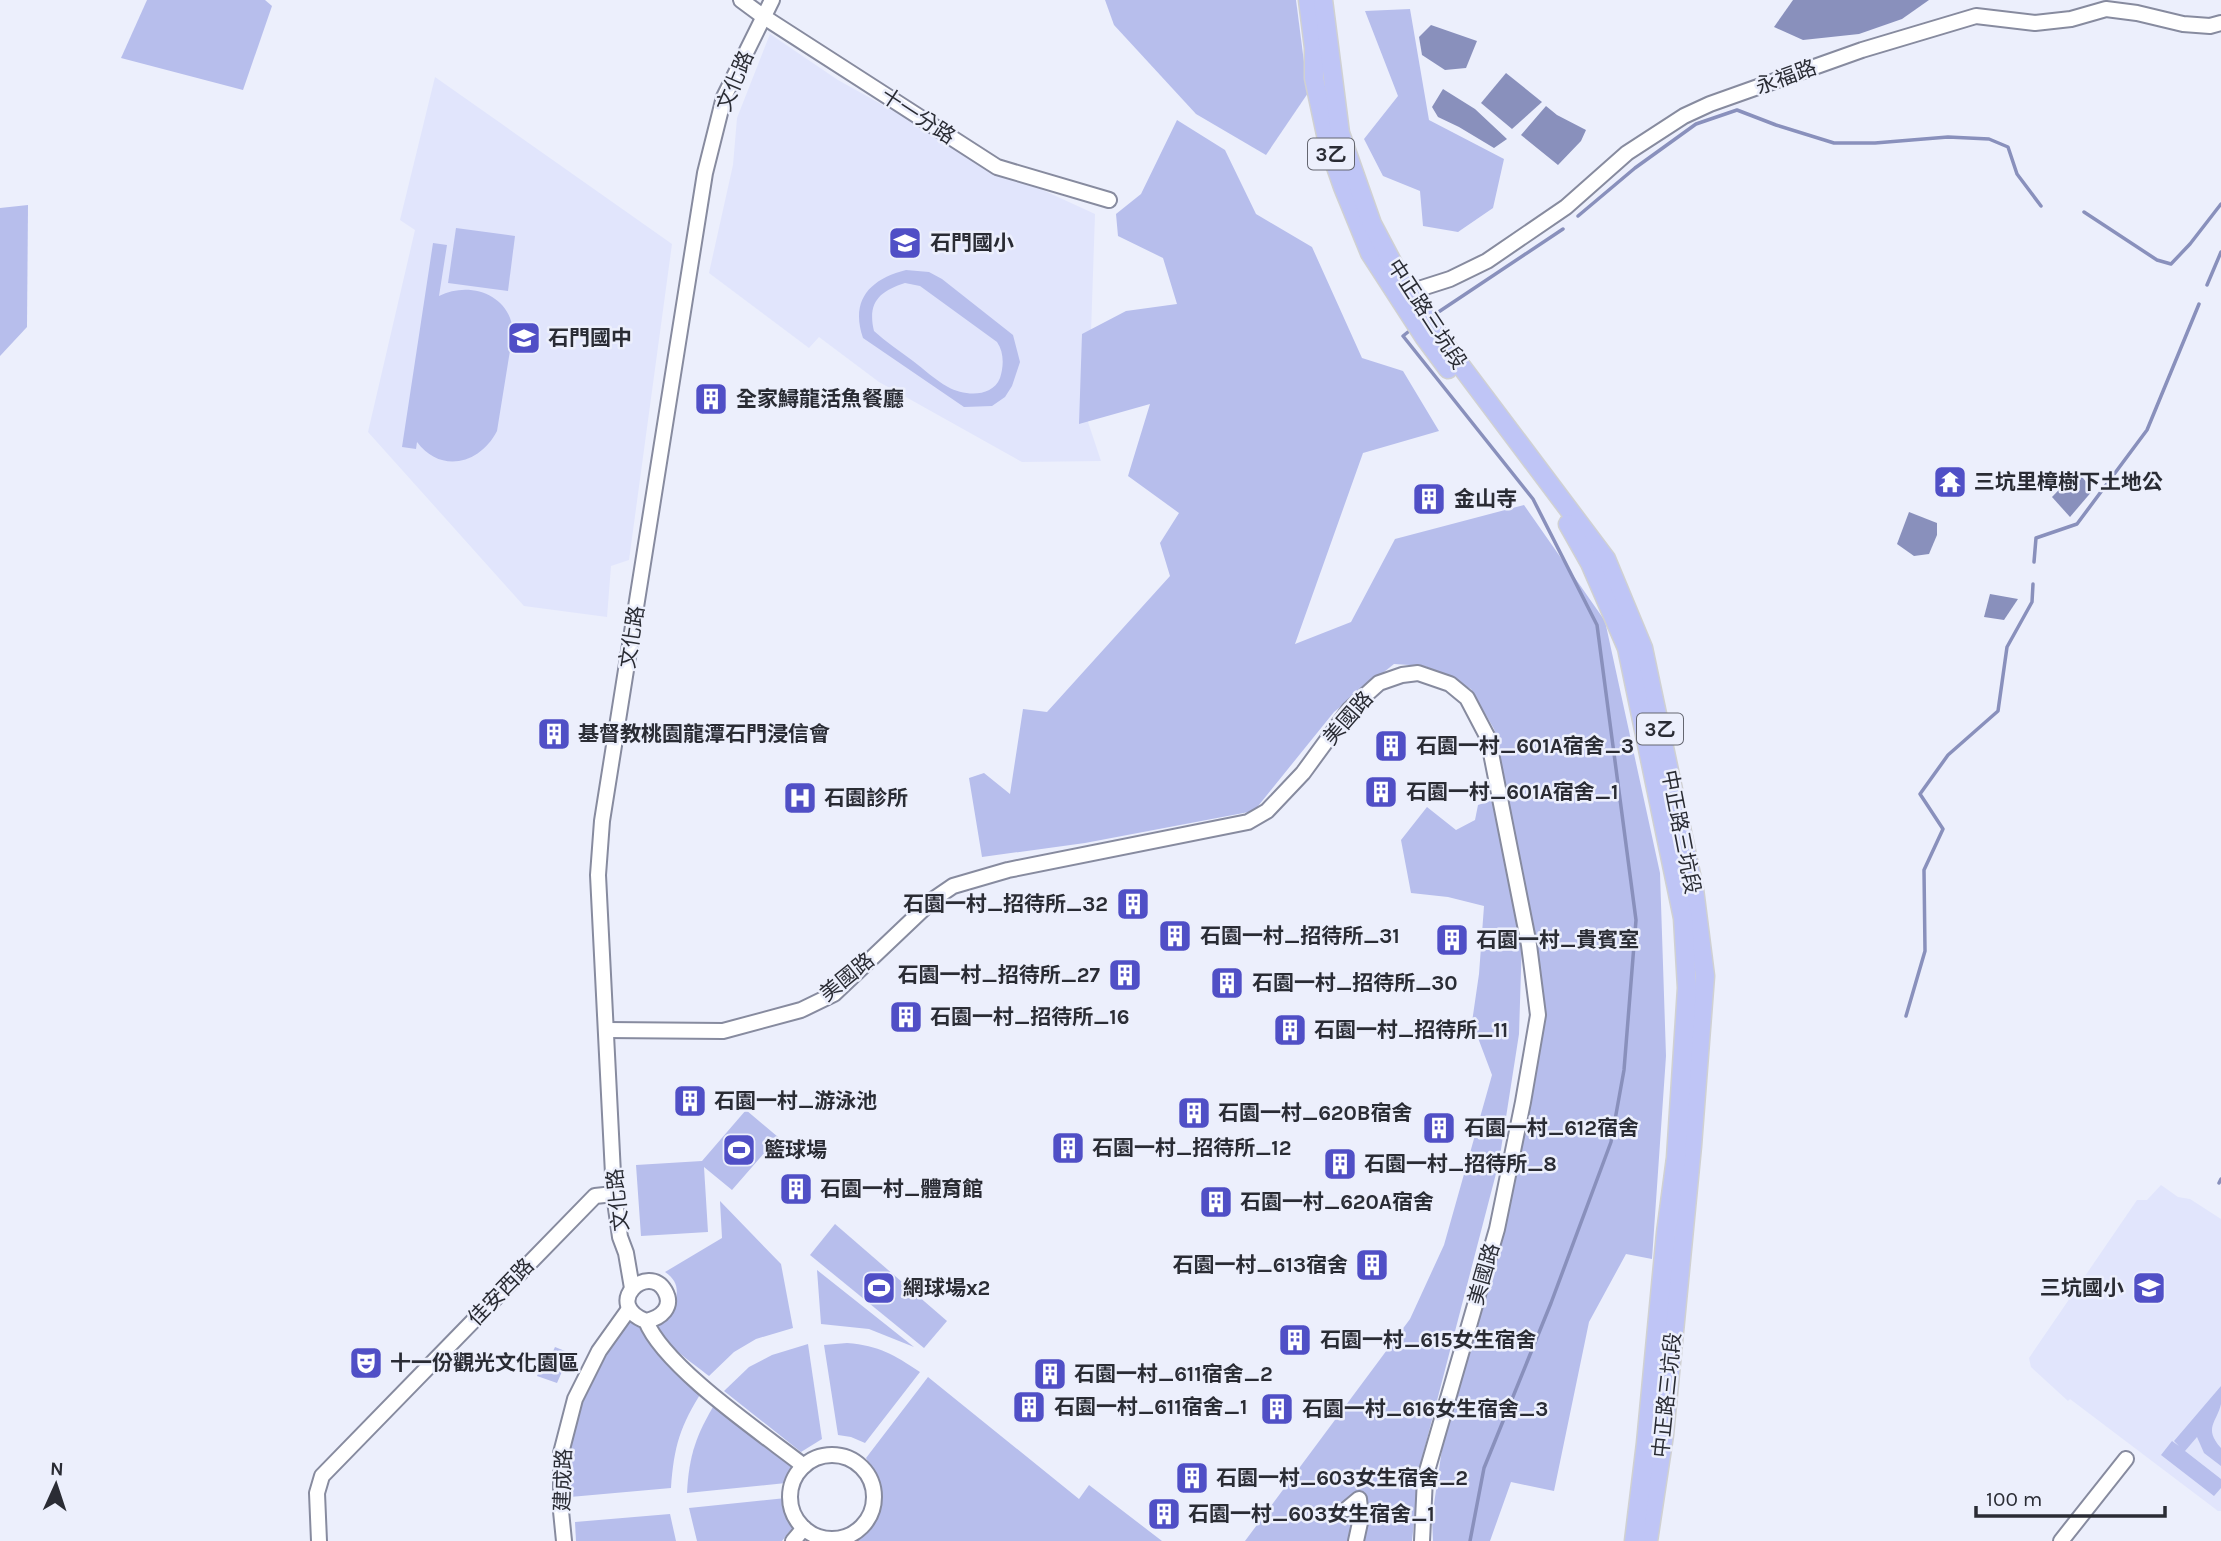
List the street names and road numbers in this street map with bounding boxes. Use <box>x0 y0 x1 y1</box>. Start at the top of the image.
street label: 文化路 <box>712 47 758 115</box>
street label: 永福路 <box>1752 55 1820 99</box>
street label: 十一分路 <box>876 83 960 149</box>
road number: 3乙 <box>1308 138 1354 170</box>
street label: 中正路三坑段 <box>1383 255 1471 373</box>
street label: 文化路 <box>615 604 649 670</box>
street label: 美國路 <box>1318 686 1378 750</box>
road number: 3乙 <box>1637 714 1683 744</box>
street label: 中正路三坑段 <box>1657 768 1705 896</box>
street label: 美國路 <box>815 948 879 1006</box>
street label: 文化路 <box>603 1167 633 1233</box>
street label: 美國路 <box>1464 1240 1504 1308</box>
street label: 佳安西路 <box>463 1253 539 1331</box>
street label: 中正路三坑段 <box>1648 1331 1686 1459</box>
street label: 建成路 <box>550 1448 576 1512</box>

